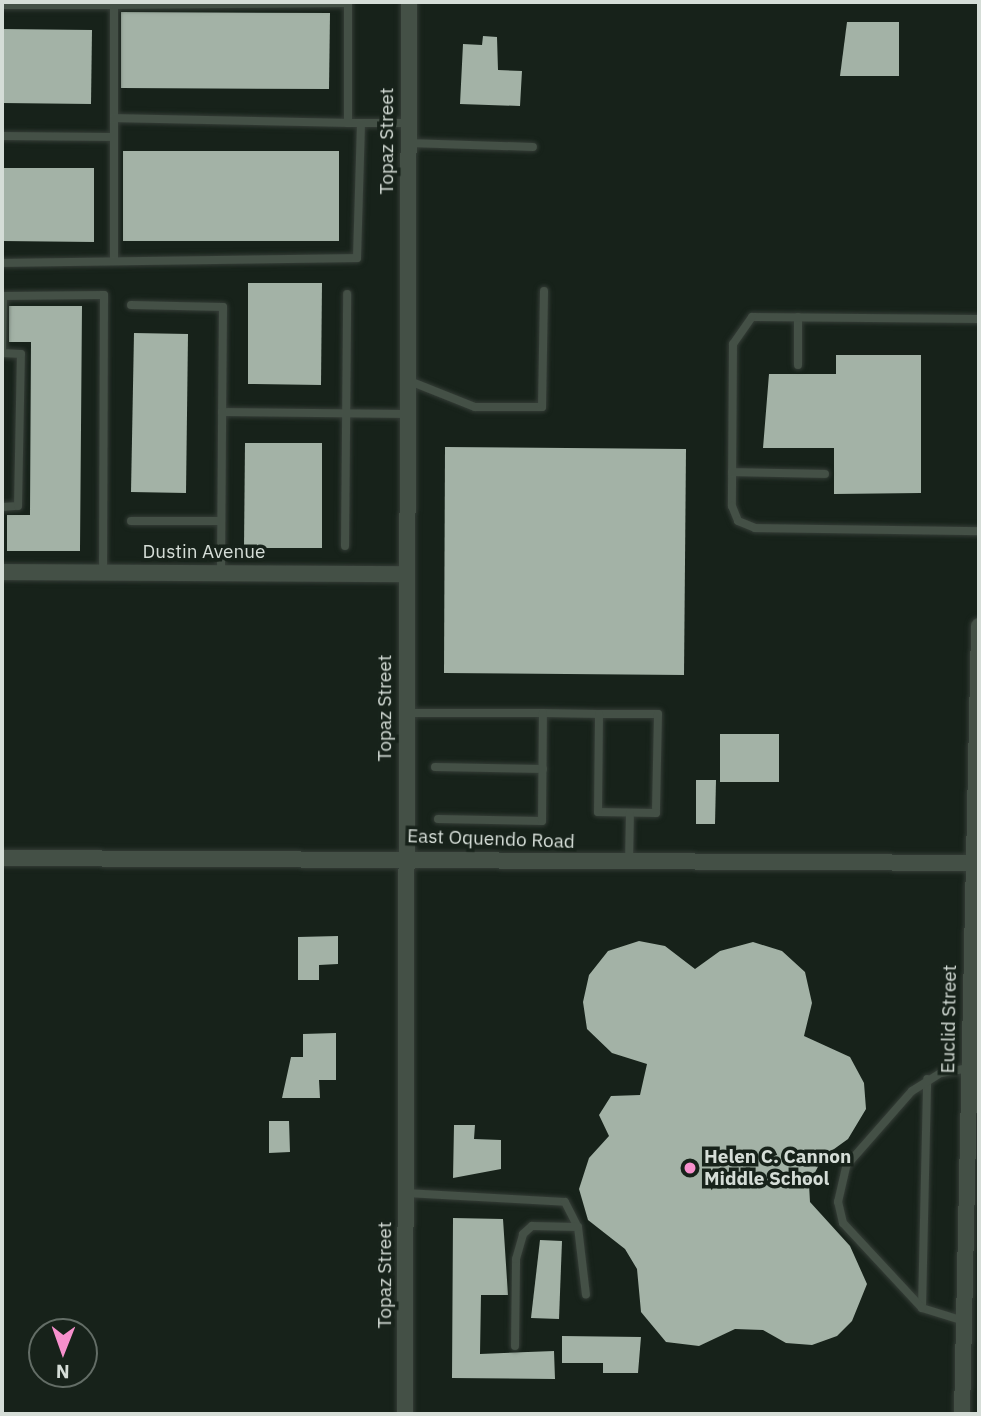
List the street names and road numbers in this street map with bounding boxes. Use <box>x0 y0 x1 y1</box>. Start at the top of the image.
street label: Topaz Street <box>376 88 398 194</box>
street label: Dustin Avenue <box>143 541 265 563</box>
street label: Topaz Street <box>374 655 396 761</box>
street label: East Oquendo Road <box>407 825 575 853</box>
street label: Euclid Street <box>937 964 961 1074</box>
street label: Topaz Street <box>374 1222 396 1328</box>

